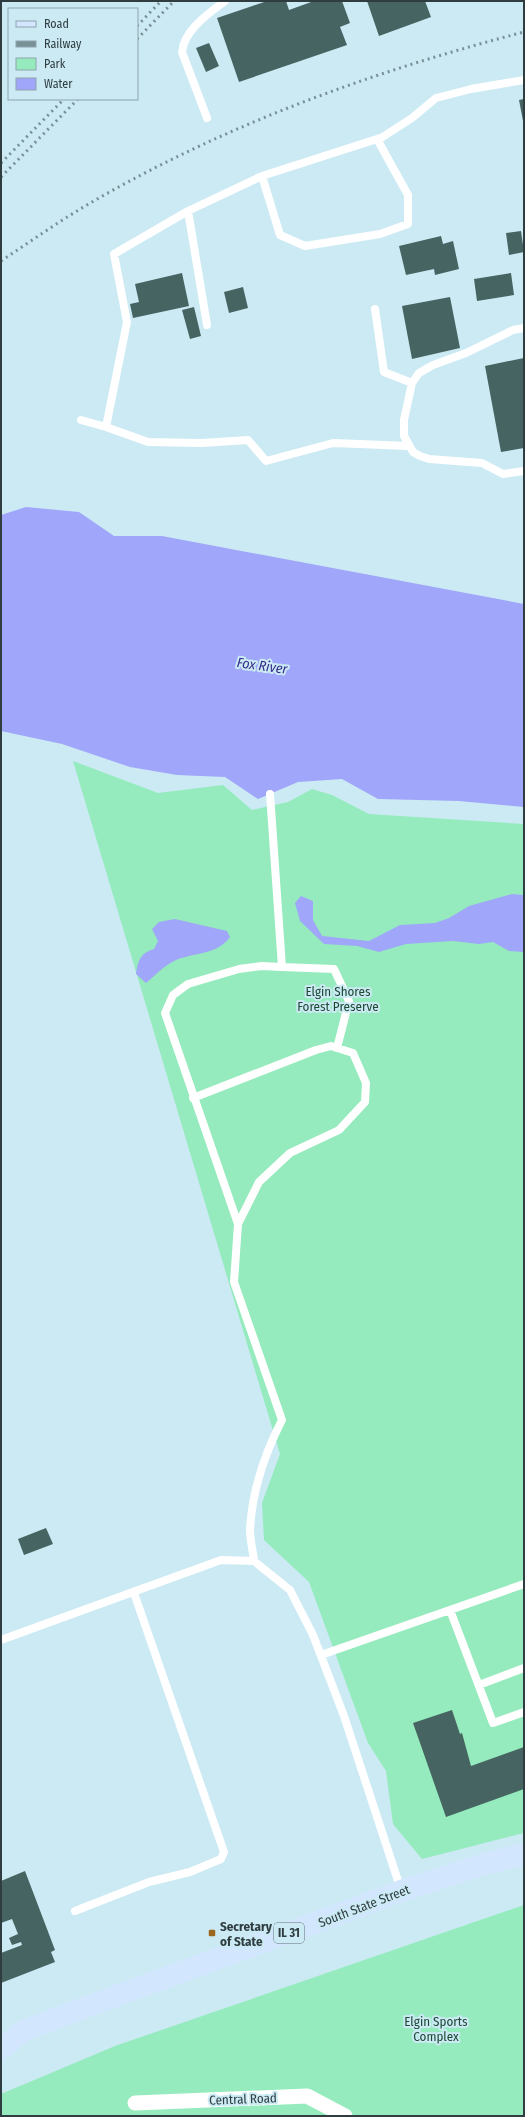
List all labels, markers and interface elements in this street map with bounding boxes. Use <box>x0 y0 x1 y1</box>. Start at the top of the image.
legend <box>8 8 138 100</box>
text: Road <box>44 17 69 31</box>
text: Railway <box>44 37 82 51</box>
text: Park <box>44 57 66 71</box>
text: Water <box>44 77 73 91</box>
water label: Fox River <box>236 654 290 678</box>
park label: Elgin Shores Forest Preserve <box>297 984 379 1014</box>
street label: South State Street <box>316 1881 413 1930</box>
place label: Secretary of State <box>220 1919 273 1949</box>
road number: IL 31 <box>274 1923 304 1943</box>
marker: Secretary of State <box>207 1928 217 1938</box>
park label: Elgin Sports Complex <box>404 2014 468 2044</box>
street label: Central Road <box>209 2090 277 2108</box>

